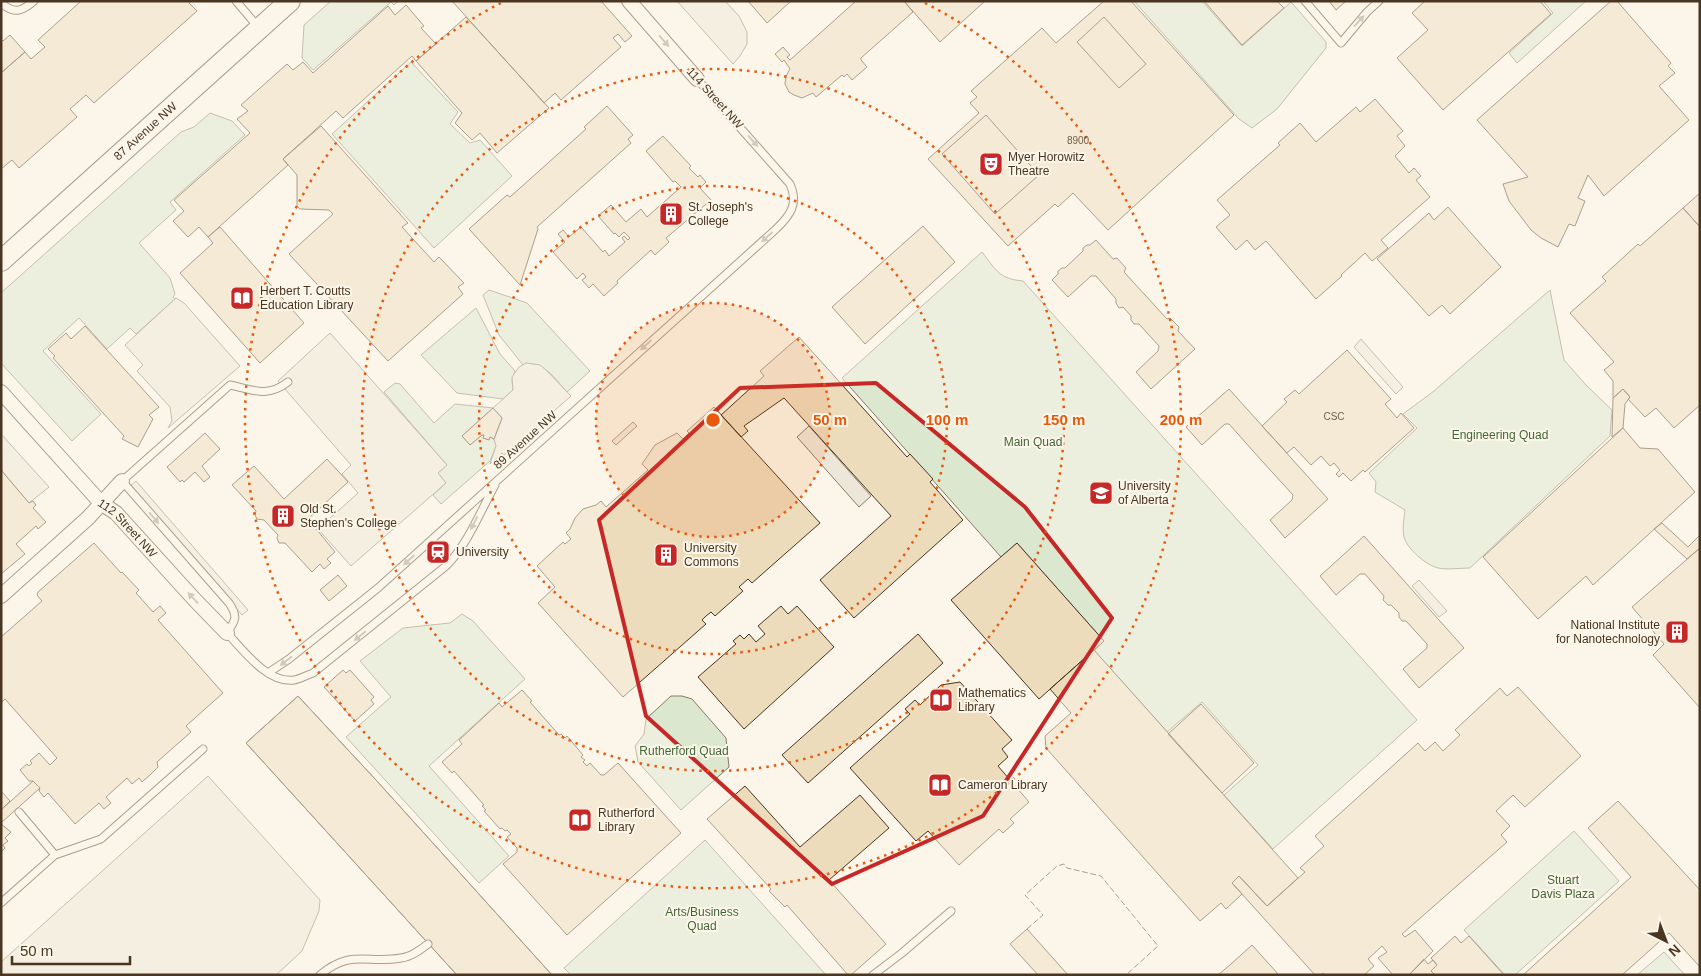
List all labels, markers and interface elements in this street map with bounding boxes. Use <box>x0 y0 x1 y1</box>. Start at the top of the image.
one-way arrow <box>1353 16 1365 28</box>
one-way arrow <box>658 35 669 47</box>
street label: 114 Street NW <box>684 64 747 132</box>
street label: 87 Avenue NW <box>111 99 180 163</box>
one-way arrow <box>747 134 759 146</box>
house number: 8900 <box>1067 135 1090 146</box>
place label: Myer Horowitz Theatre <box>1008 150 1085 178</box>
theatre icon: Myer Horowitz Theatre <box>978 151 1004 177</box>
place label: St. Joseph's College <box>688 200 753 228</box>
building icon: St. Joseph's College <box>658 201 684 227</box>
one-way arrow <box>762 231 774 243</box>
place label: Herbert T. Coutts Education Library <box>260 284 353 312</box>
library icon: Herbert T. Coutts Education Library <box>229 285 255 311</box>
one-way arrow <box>640 340 653 351</box>
street label: 89 Avenue NW <box>491 408 560 472</box>
centre of rings <box>704 411 722 429</box>
text: 50 m <box>813 411 847 428</box>
text: 100 m <box>926 411 968 428</box>
text: 150 m <box>1043 411 1085 428</box>
text: 200 m <box>1160 411 1202 428</box>
house number: CSC <box>1323 411 1345 422</box>
park label: Engineering Quad <box>1452 428 1548 442</box>
park label: Main Quad <box>1004 435 1062 449</box>
place label: University of Alberta <box>1118 479 1171 507</box>
school or university icon: University of Alberta <box>1088 480 1114 506</box>
street label: 112 Street NW <box>95 496 160 561</box>
place label: Old St. Stephen's College <box>300 502 397 530</box>
building icon: Old St. Stephen's College <box>270 503 296 529</box>
one-way arrow <box>148 511 160 523</box>
one-way arrow <box>470 516 478 531</box>
station icon: University <box>425 539 451 565</box>
place label: University Commons <box>684 541 739 569</box>
building icon: University Commons <box>653 542 679 568</box>
place label: University <box>456 545 509 559</box>
one-way arrow <box>402 554 415 565</box>
one-way arrow <box>187 592 199 604</box>
place label: National Institute for Nanotechnology <box>1556 618 1660 646</box>
building icon: National Institute for Nanotechnology <box>1664 619 1690 645</box>
one-way arrow <box>354 630 367 641</box>
one-way arrow <box>279 656 293 666</box>
place label: Mathematics Library <box>958 686 1026 714</box>
library icon: Mathematics Library <box>928 687 954 713</box>
park label: Rutherford Quad <box>639 744 729 758</box>
library icon: Cameron Library <box>927 772 953 798</box>
place label: Cameron Library <box>958 778 1047 792</box>
place label: Rutherford Library <box>598 806 655 834</box>
library icon: Rutherford Library <box>567 807 593 833</box>
park label: Stuart Davis Plaza <box>1531 873 1595 901</box>
park label: Arts/Business Quad <box>665 905 739 933</box>
north arrow <box>1641 916 1691 966</box>
scale bar <box>12 934 130 966</box>
text: N <box>1666 941 1684 960</box>
text: 50 m <box>20 942 53 959</box>

